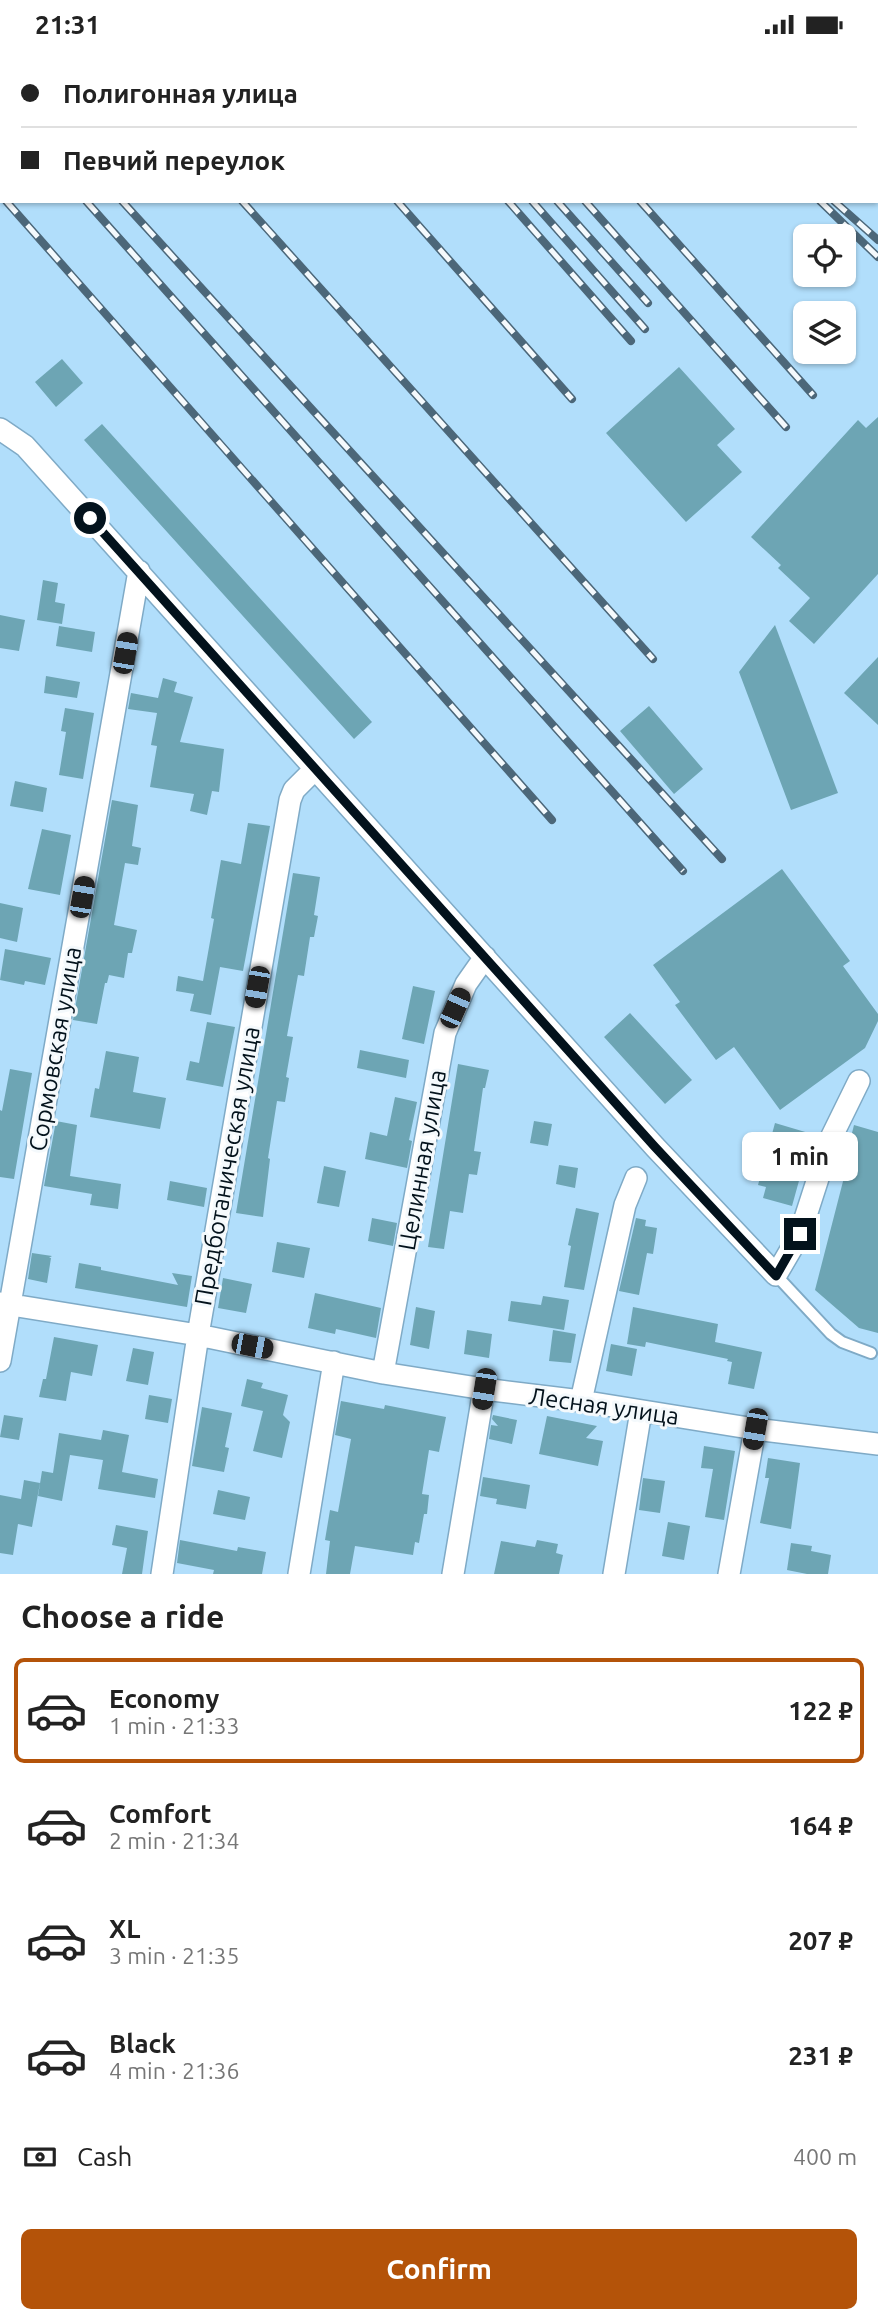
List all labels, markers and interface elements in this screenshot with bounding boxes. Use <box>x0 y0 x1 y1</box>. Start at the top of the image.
text: 21:31 <box>35 10 100 39</box>
text: Полигонная улица <box>63 79 298 108</box>
text: Певчий переулок <box>63 146 285 175</box>
map controls <box>793 224 856 364</box>
button: locate <box>793 224 856 287</box>
button: layers <box>793 301 856 364</box>
route start <box>74 502 106 534</box>
car <box>112 630 139 676</box>
car <box>69 874 96 920</box>
street label: Сормовская улица <box>24 945 86 1153</box>
car <box>244 964 271 1010</box>
car <box>437 985 474 1031</box>
street label: Предботаническая улица <box>189 1024 265 1308</box>
street label: Целинная улица <box>393 1068 451 1252</box>
callout: 1 min <box>742 1133 858 1181</box>
text: 1 min <box>771 1144 829 1169</box>
route end <box>784 1218 816 1250</box>
car <box>230 1332 275 1360</box>
car <box>471 1367 498 1411</box>
street label: Лесная улица <box>527 1382 681 1430</box>
car <box>742 1406 769 1452</box>
text: Choose a ride <box>21 1598 224 1634</box>
icon: car <box>25 1679 88 1742</box>
text: Economy <box>109 1684 219 1713</box>
text: 122 ₽ <box>788 1696 853 1725</box>
text: 1 min · 21:33 <box>109 1713 240 1738</box>
icon: car <box>25 1794 88 1857</box>
text: Comfort <box>109 1799 212 1828</box>
text: 164 ₽ <box>788 1811 853 1840</box>
text: 2 min · 21:34 <box>109 1828 240 1853</box>
icon: car <box>25 1909 88 1972</box>
text: XL <box>109 1914 140 1943</box>
text: 207 ₽ <box>788 1926 853 1955</box>
text: 3 min · 21:35 <box>109 1943 240 1968</box>
icon: car <box>25 2024 88 2087</box>
text: Black <box>109 2029 176 2058</box>
text: 231 ₽ <box>788 2041 853 2070</box>
text: 4 min · 21:36 <box>109 2058 240 2083</box>
icon: cash <box>21 2138 59 2176</box>
text: Cash <box>77 2142 132 2171</box>
text: 400 m <box>793 2144 857 2169</box>
button: Confirm <box>21 2229 857 2309</box>

